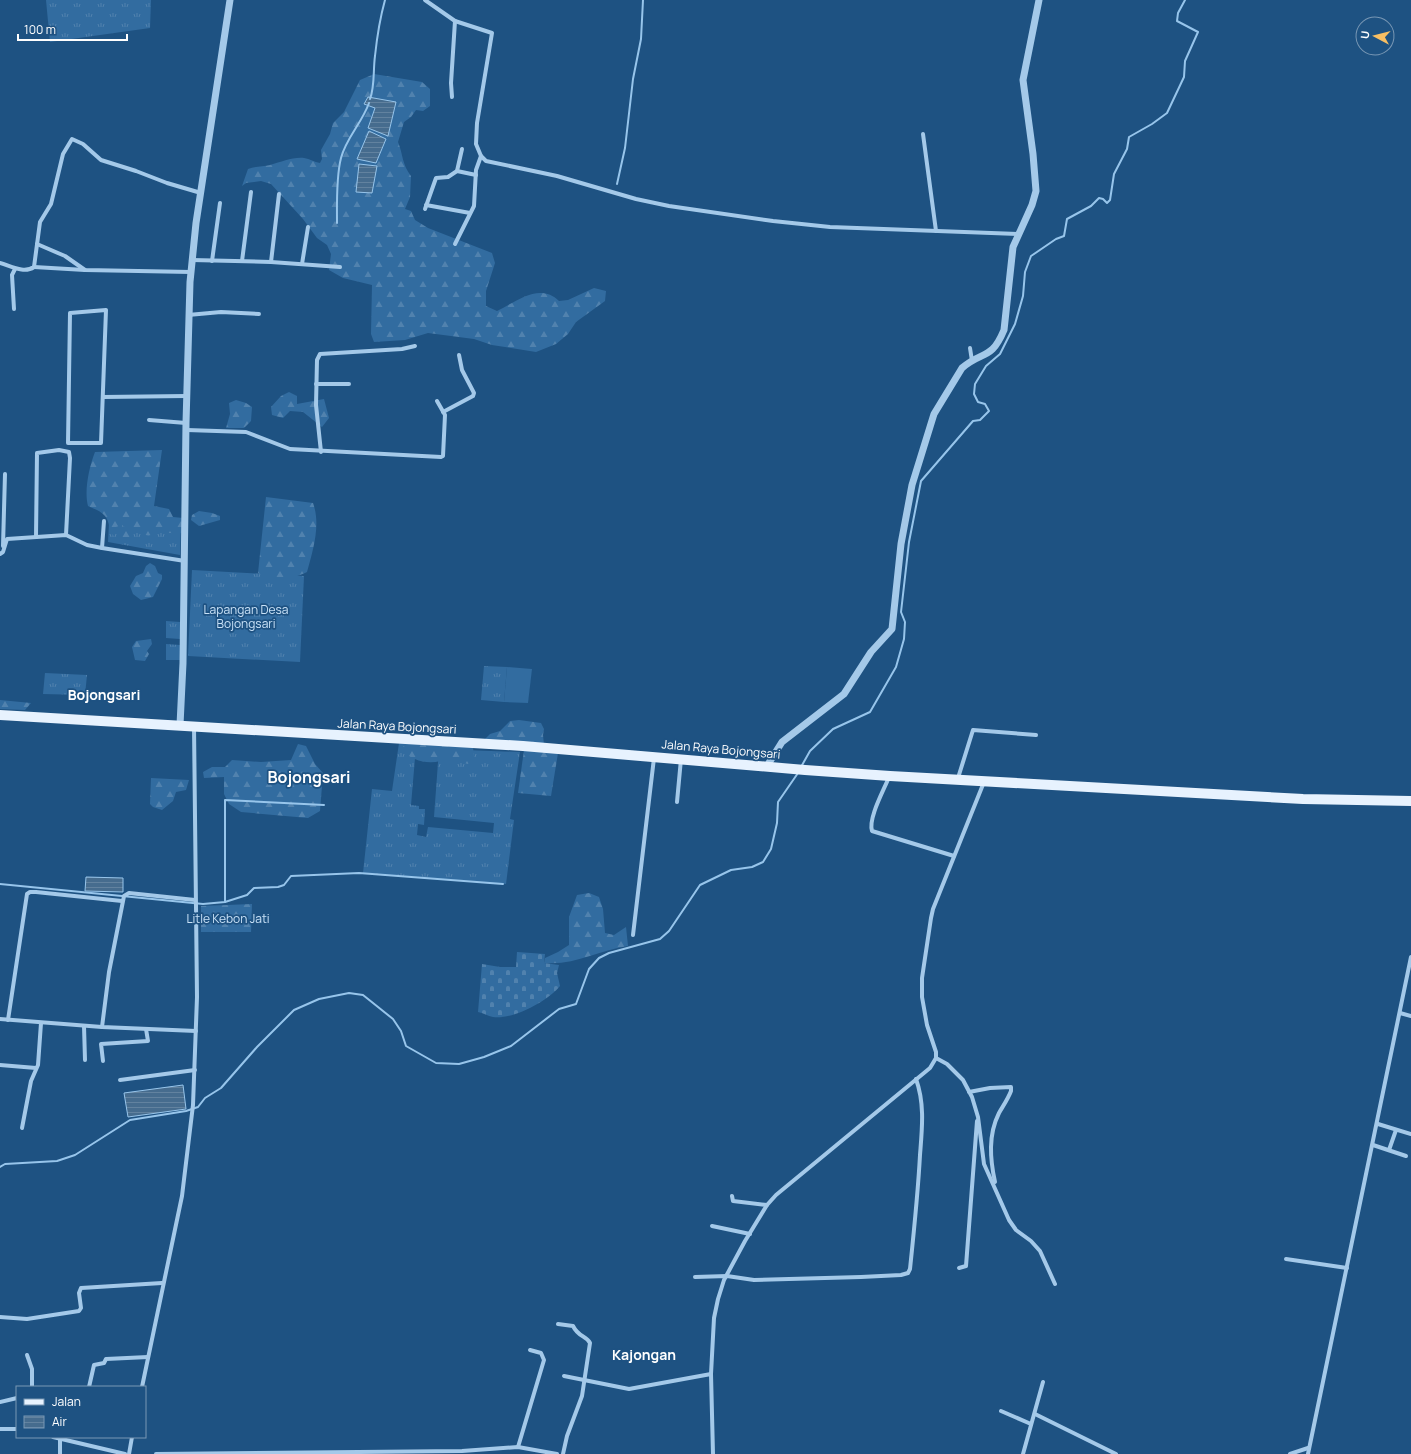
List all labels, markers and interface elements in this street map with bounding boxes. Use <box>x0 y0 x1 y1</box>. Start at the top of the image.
scale bar <box>18 16 127 42</box>
north arrow <box>1355 16 1395 56</box>
text: 100 m <box>24 21 56 38</box>
text: U <box>1357 30 1373 40</box>
park label: Lapangan Desa Bojongsari <box>203 601 289 632</box>
district label: Bojongsari <box>68 685 140 704</box>
street label: Jalan Raya Bojongsari <box>337 714 457 738</box>
street label: Jalan Raya Bojongsari <box>661 735 781 763</box>
district label: Bojongsari <box>267 766 351 788</box>
park label: Litle Kebon Jati <box>186 910 270 927</box>
district label: Kajongan <box>612 1345 676 1364</box>
legend <box>16 1386 146 1438</box>
text: Jalan <box>52 1393 81 1410</box>
text: Air <box>52 1413 67 1430</box>

